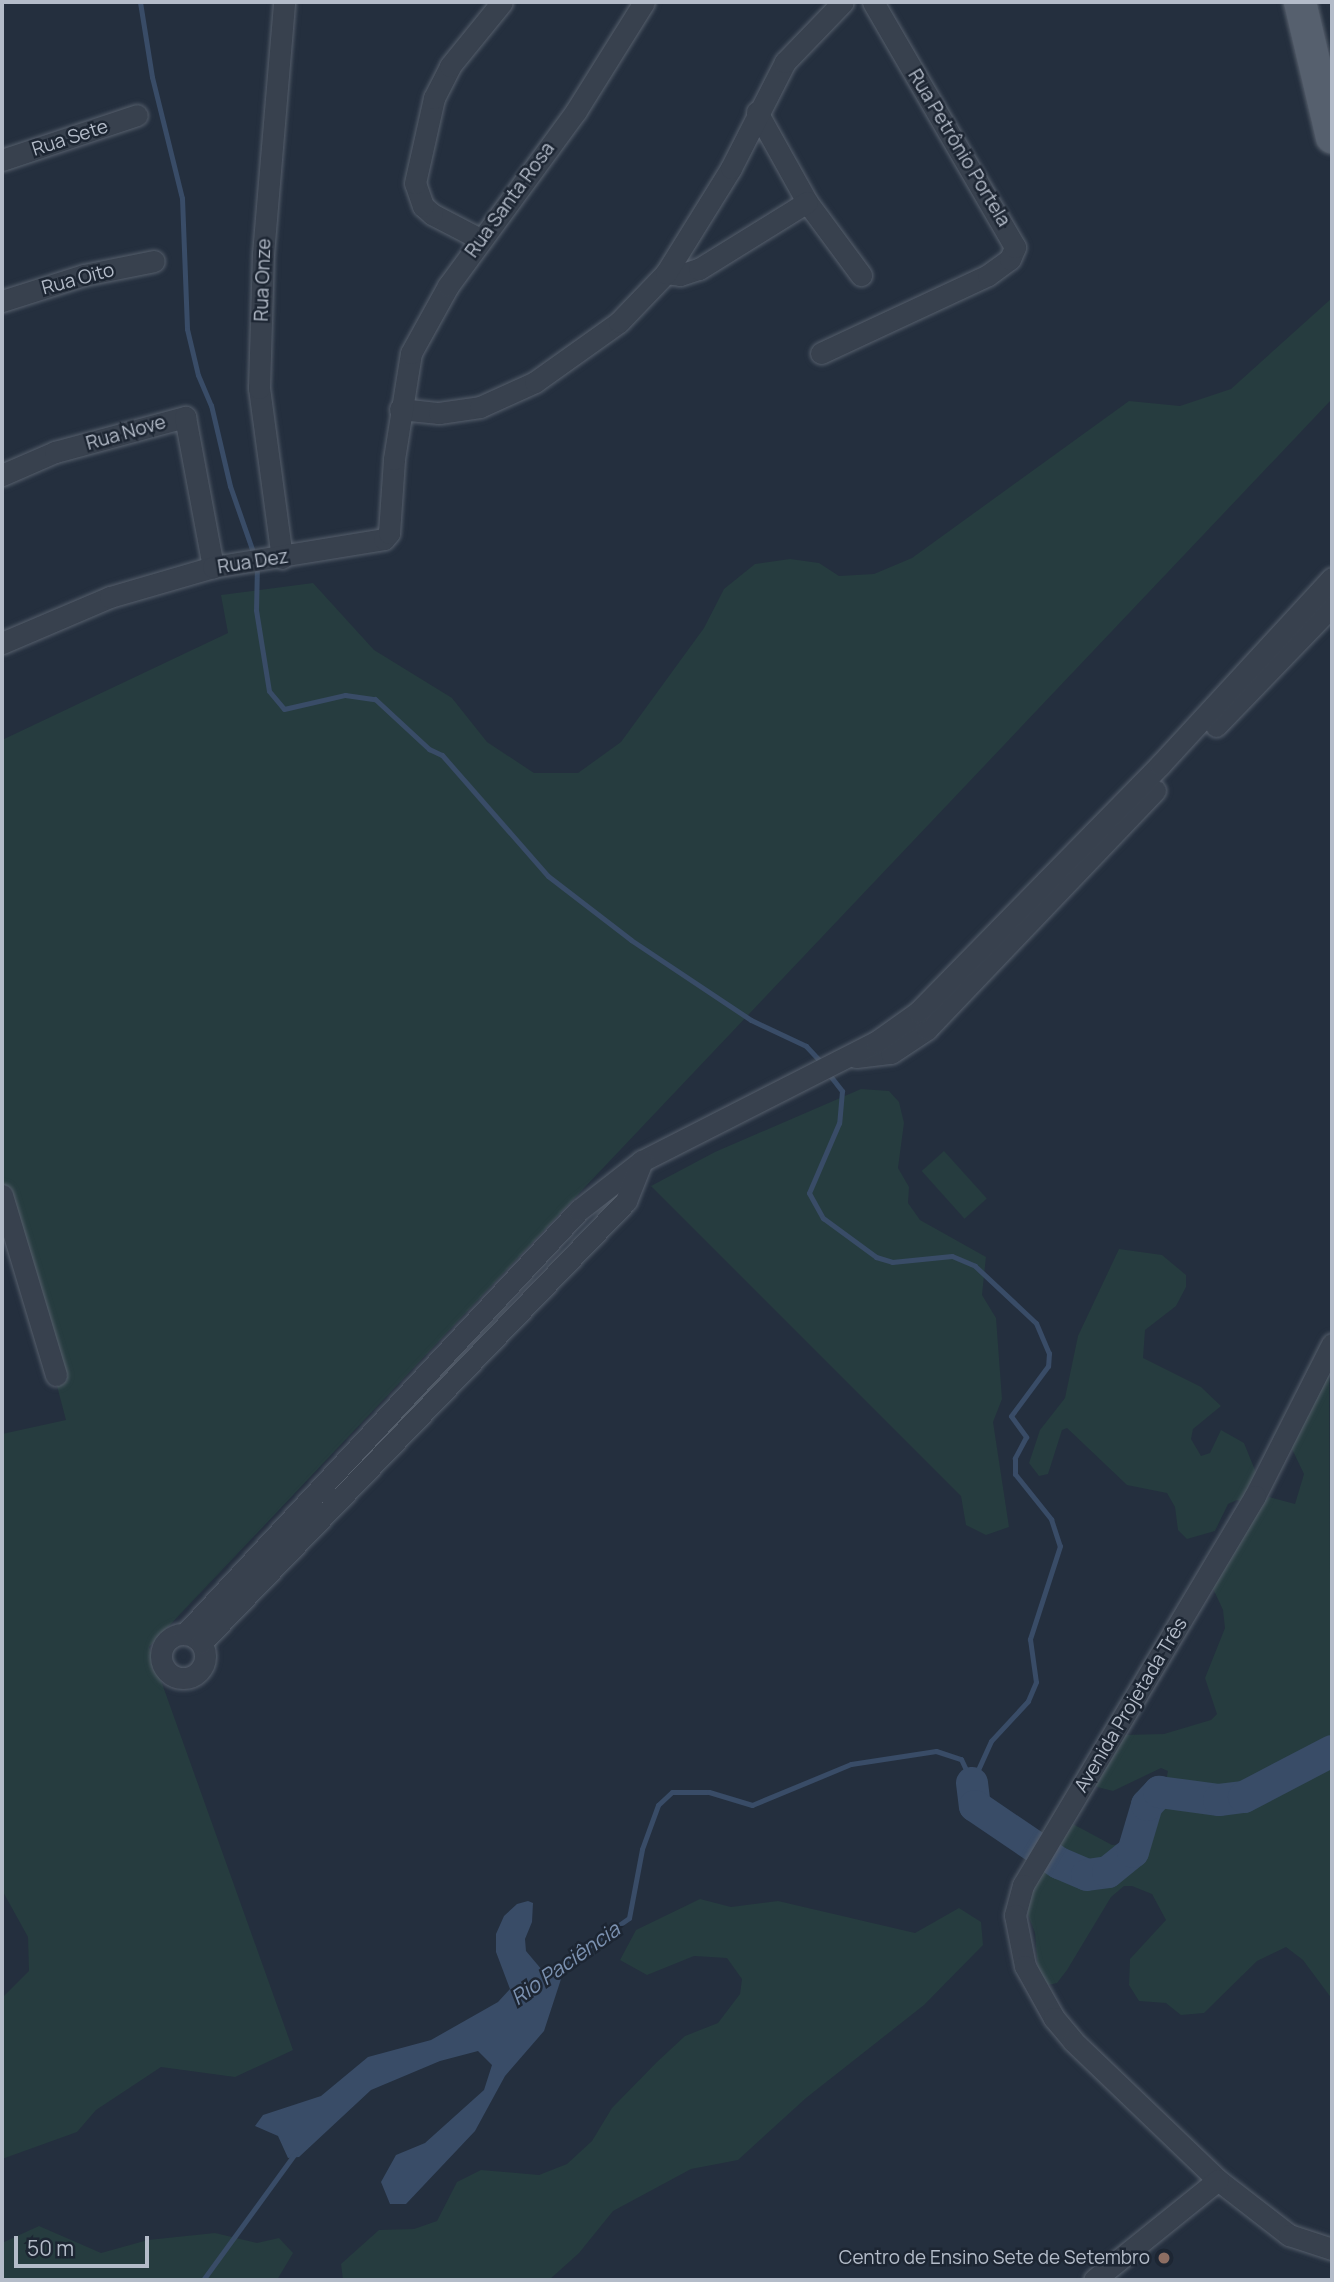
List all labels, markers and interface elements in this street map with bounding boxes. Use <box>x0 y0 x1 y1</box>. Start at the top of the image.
street label: Rua Petrônio Portela <box>903 65 1015 231</box>
street label: Rua Sete <box>29 115 111 161</box>
street label: Rua Santa Rosa <box>461 138 559 262</box>
street label: Rua Onze <box>250 238 276 322</box>
street label: Rua Oito <box>39 258 117 300</box>
street label: Rua Nove <box>84 411 168 455</box>
street label: Rua Dez <box>216 545 290 579</box>
street label: Avenida Projetada Três <box>1070 1613 1192 1797</box>
water label: Rio Paciência <box>506 1916 624 2010</box>
scale bar <box>18 2222 152 2266</box>
text: 50 m <box>27 2234 74 2262</box>
place label: Centro de Ensino Sete de Setembro <box>839 2247 1150 2269</box>
marker: Centro de Ensino Sete de Setembro <box>1156 2250 1172 2266</box>

